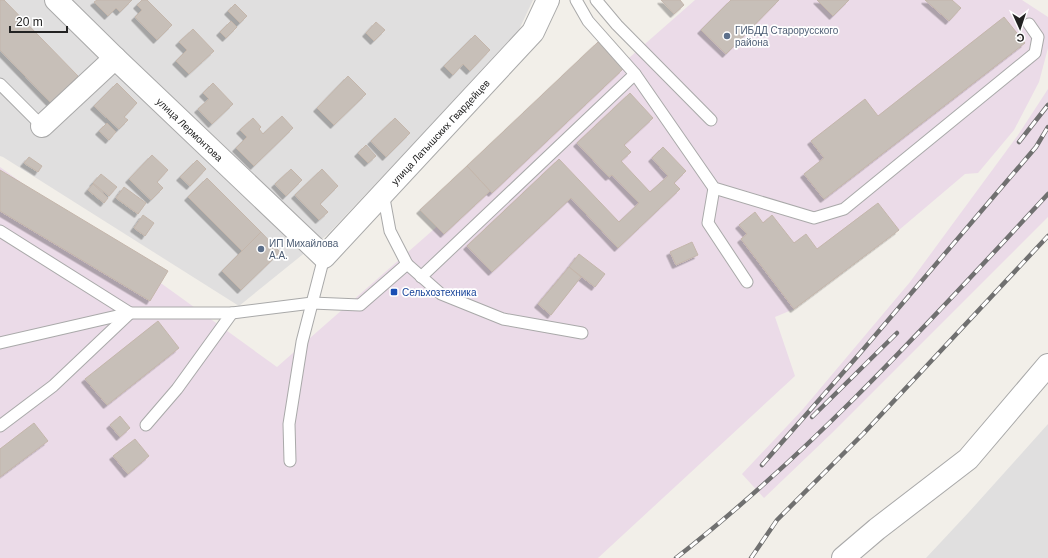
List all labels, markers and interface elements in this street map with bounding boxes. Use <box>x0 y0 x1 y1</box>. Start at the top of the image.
scale bar <box>10 8 67 34</box>
north arrow <box>1000 8 1040 48</box>
text: 20 m <box>16 15 43 29</box>
place label: ГИБДД Старорусского района <box>735 25 839 48</box>
marker: ГИБДД Старорусского района <box>722 31 732 41</box>
text: С <box>1016 32 1025 44</box>
street label: улица Латышских Гвардейцев <box>389 78 492 187</box>
street label: улица Лермонтова <box>154 96 225 164</box>
place label: ИП Михайлова А.А. <box>269 238 339 261</box>
marker: ИП Михайлова А.А. <box>256 244 266 254</box>
marker: Сельхозтехника <box>389 287 399 297</box>
place label: Сельхозтехника <box>402 287 477 298</box>

